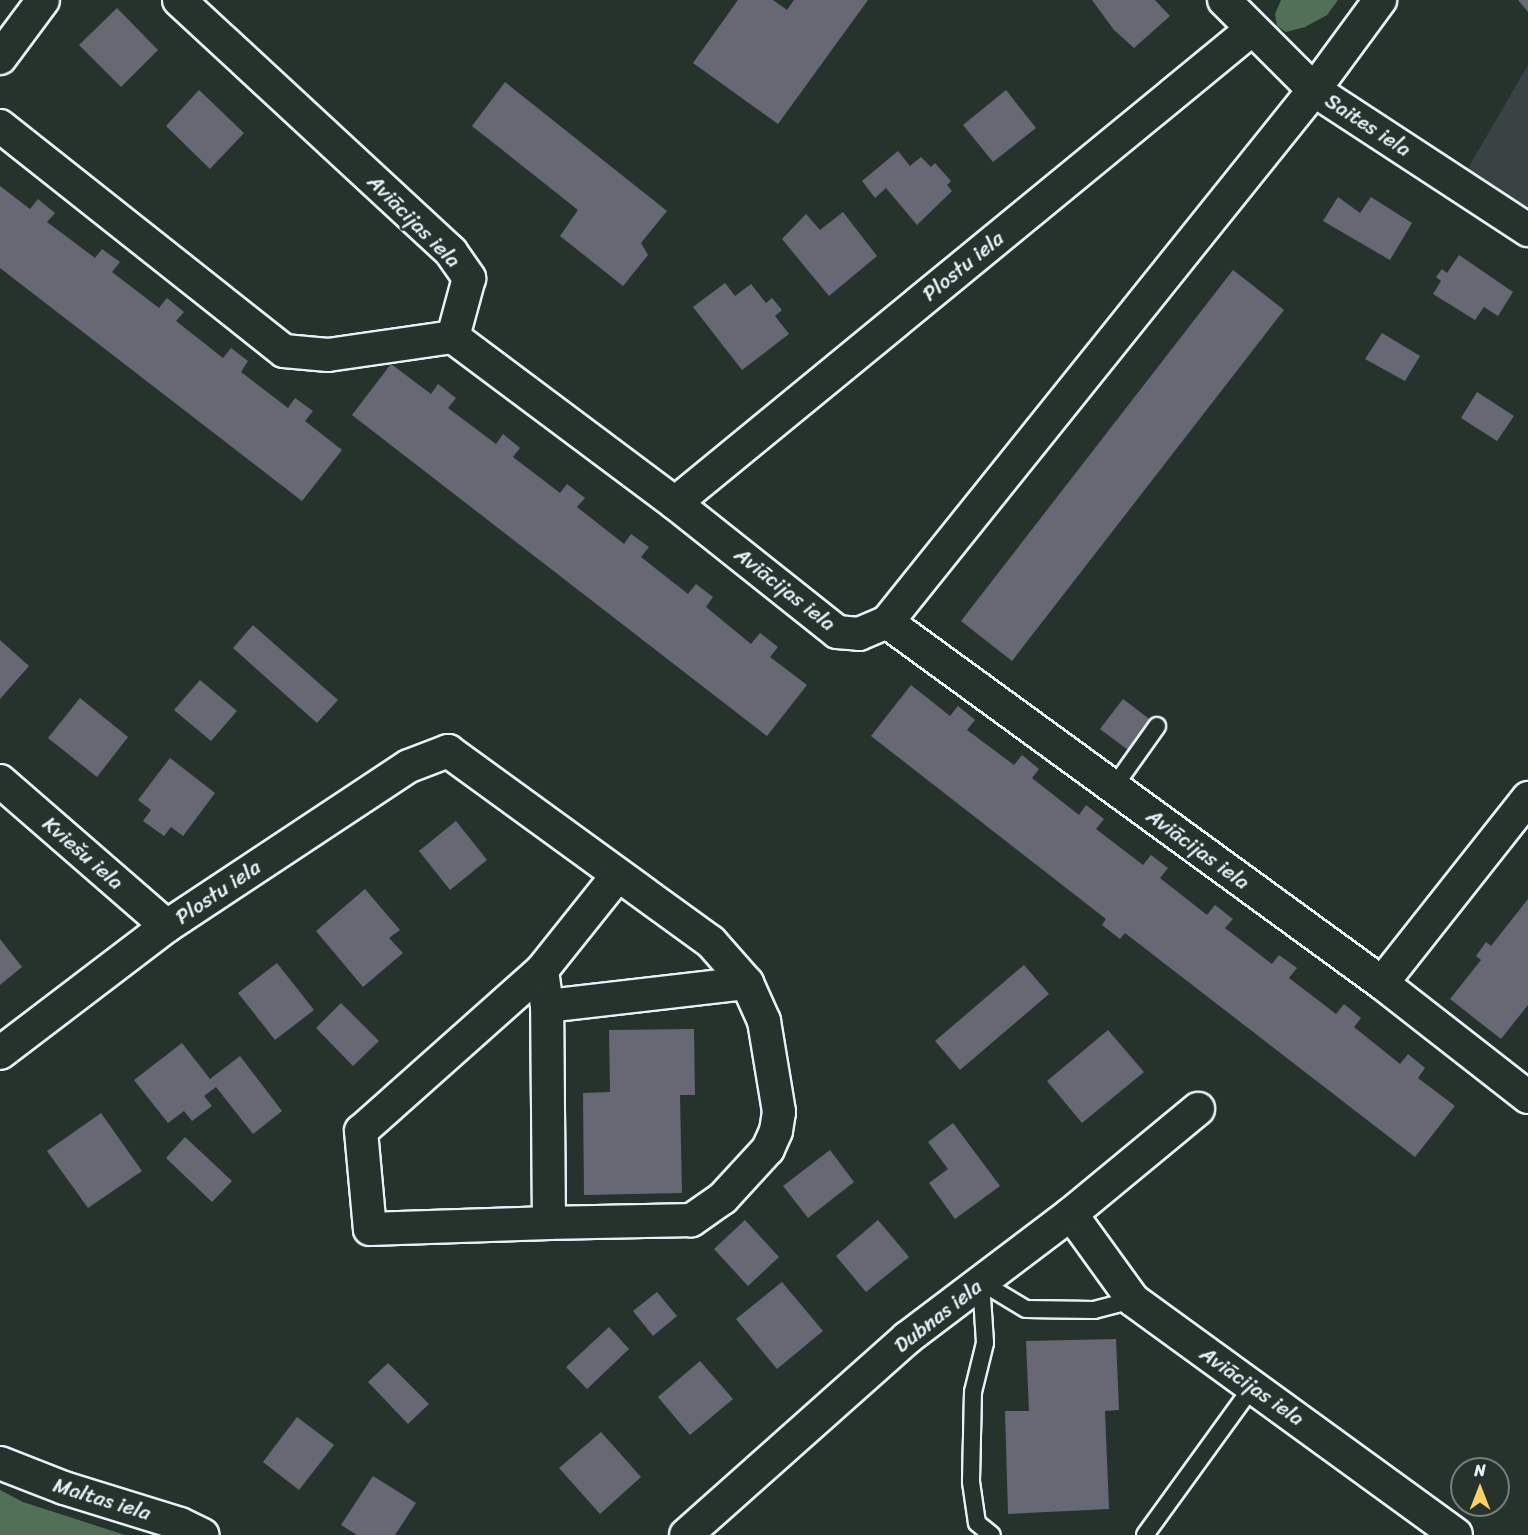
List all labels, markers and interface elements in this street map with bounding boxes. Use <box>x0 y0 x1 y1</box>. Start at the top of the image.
street label: Saites iela <box>1320 88 1416 162</box>
street label: Aviācijas iela <box>362 169 466 273</box>
street label: Plostu iela <box>917 226 1009 306</box>
street label: Aviācijas iela <box>730 542 840 636</box>
street label: Aviācijas iela <box>1142 803 1254 895</box>
street label: Kviešu iela <box>38 811 128 895</box>
street label: Plostu iela <box>171 854 265 930</box>
street label: Dubnas iela <box>889 1274 987 1358</box>
street label: Aviācijas iela <box>1195 1341 1309 1431</box>
text: N <box>1474 1456 1486 1485</box>
north arrow <box>1450 1457 1510 1517</box>
street label: Maltas iela <box>50 1472 154 1526</box>

